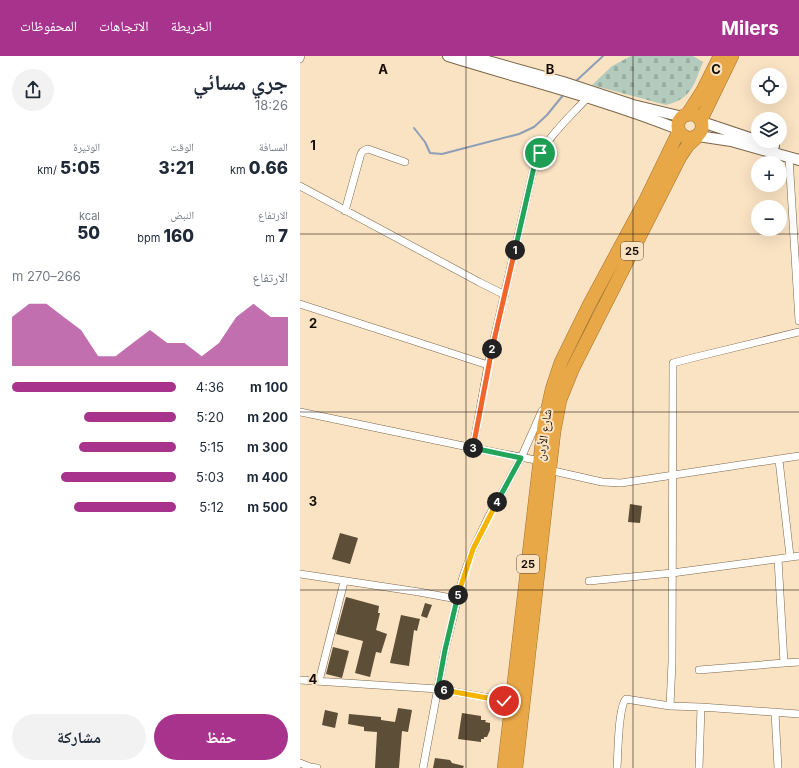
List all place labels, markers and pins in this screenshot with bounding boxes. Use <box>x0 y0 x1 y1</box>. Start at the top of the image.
pin <box>523 136 557 170</box>
pin: 1 <box>505 240 525 260</box>
pin: 2 <box>482 339 502 359</box>
pin: 3 <box>463 438 483 458</box>
pin: 4 <box>487 492 507 512</box>
pin: 5 <box>448 585 468 605</box>
pin: 6 <box>434 680 454 700</box>
pin <box>487 684 521 718</box>

